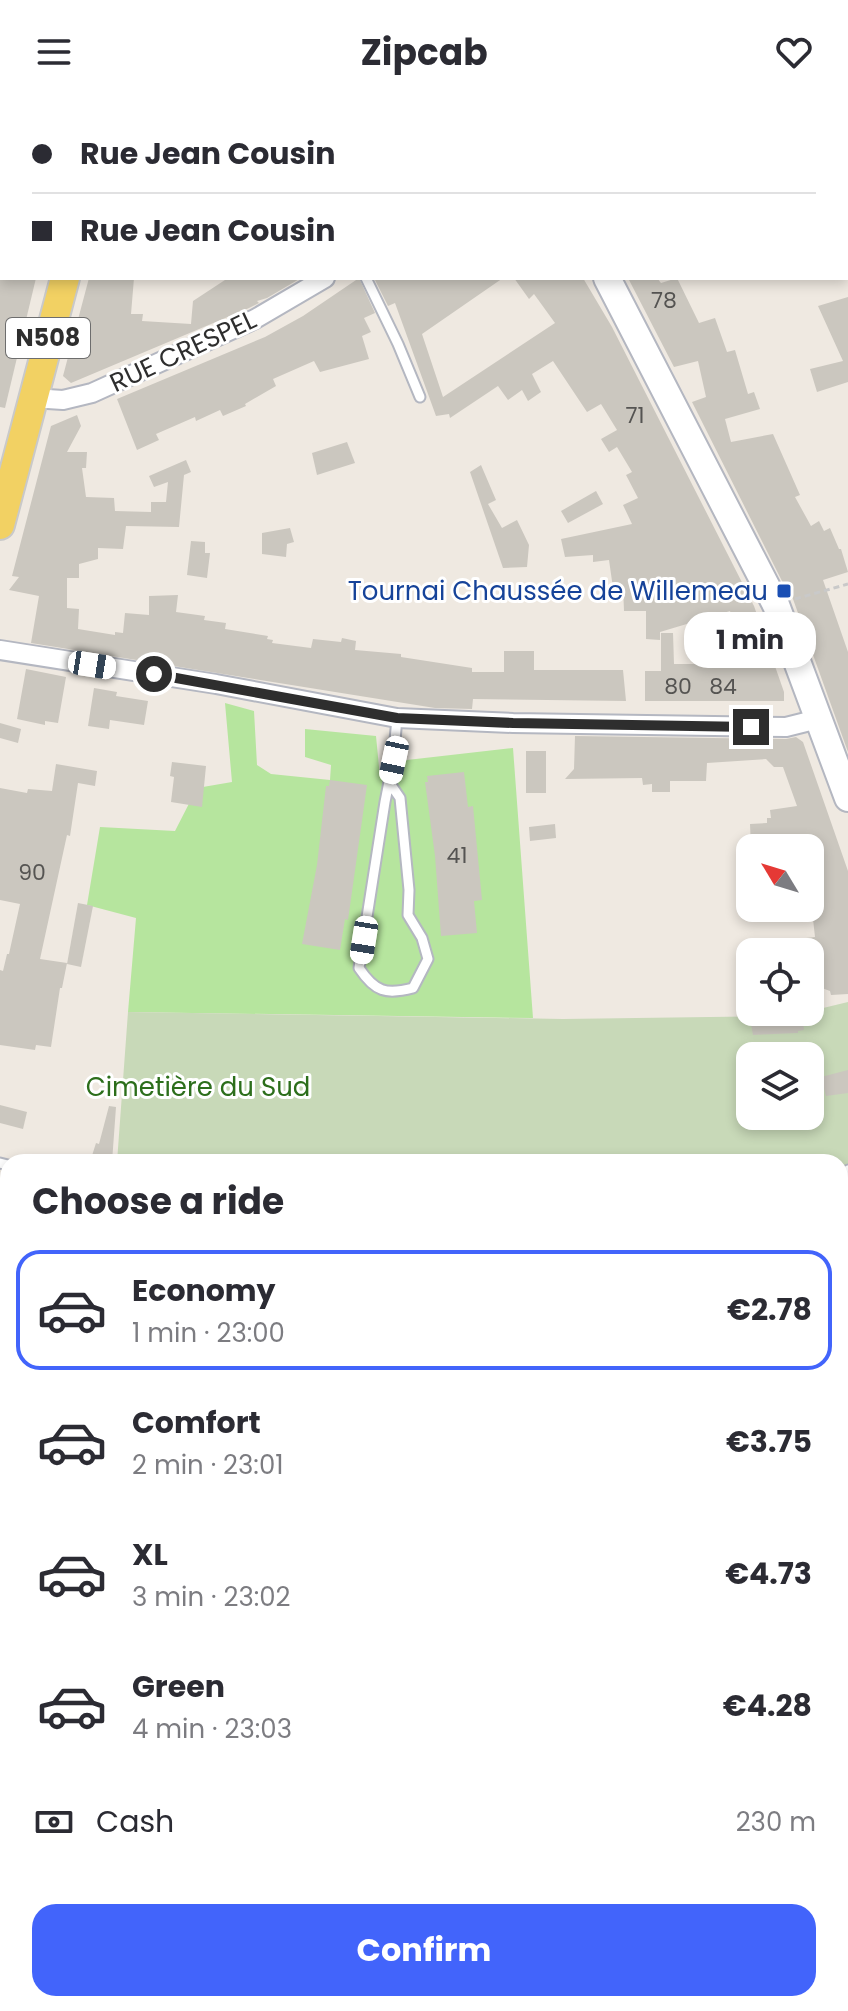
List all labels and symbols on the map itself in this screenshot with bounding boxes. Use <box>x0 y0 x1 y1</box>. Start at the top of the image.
house number: 78 <box>651 285 677 316</box>
street label: RUE CRESPEL <box>104 301 262 401</box>
road number: N508 <box>6 318 90 358</box>
house number: 71 <box>625 400 645 431</box>
place label: Tournai Chaussée de Willemeau <box>348 573 768 609</box>
marker: Tournai Chaussée de Willemeau <box>775 582 793 600</box>
callout: 1 min <box>685 611 817 667</box>
car <box>66 649 118 681</box>
route start <box>136 656 172 692</box>
house number: 80 <box>664 671 692 702</box>
house number: 84 <box>709 671 737 702</box>
route end <box>733 709 769 745</box>
car <box>377 734 411 786</box>
north arrow <box>736 834 824 922</box>
house number: 41 <box>447 840 467 871</box>
house number: 90 <box>18 857 46 888</box>
car <box>348 914 380 966</box>
park label: Cimetière du Sud <box>86 1069 310 1105</box>

